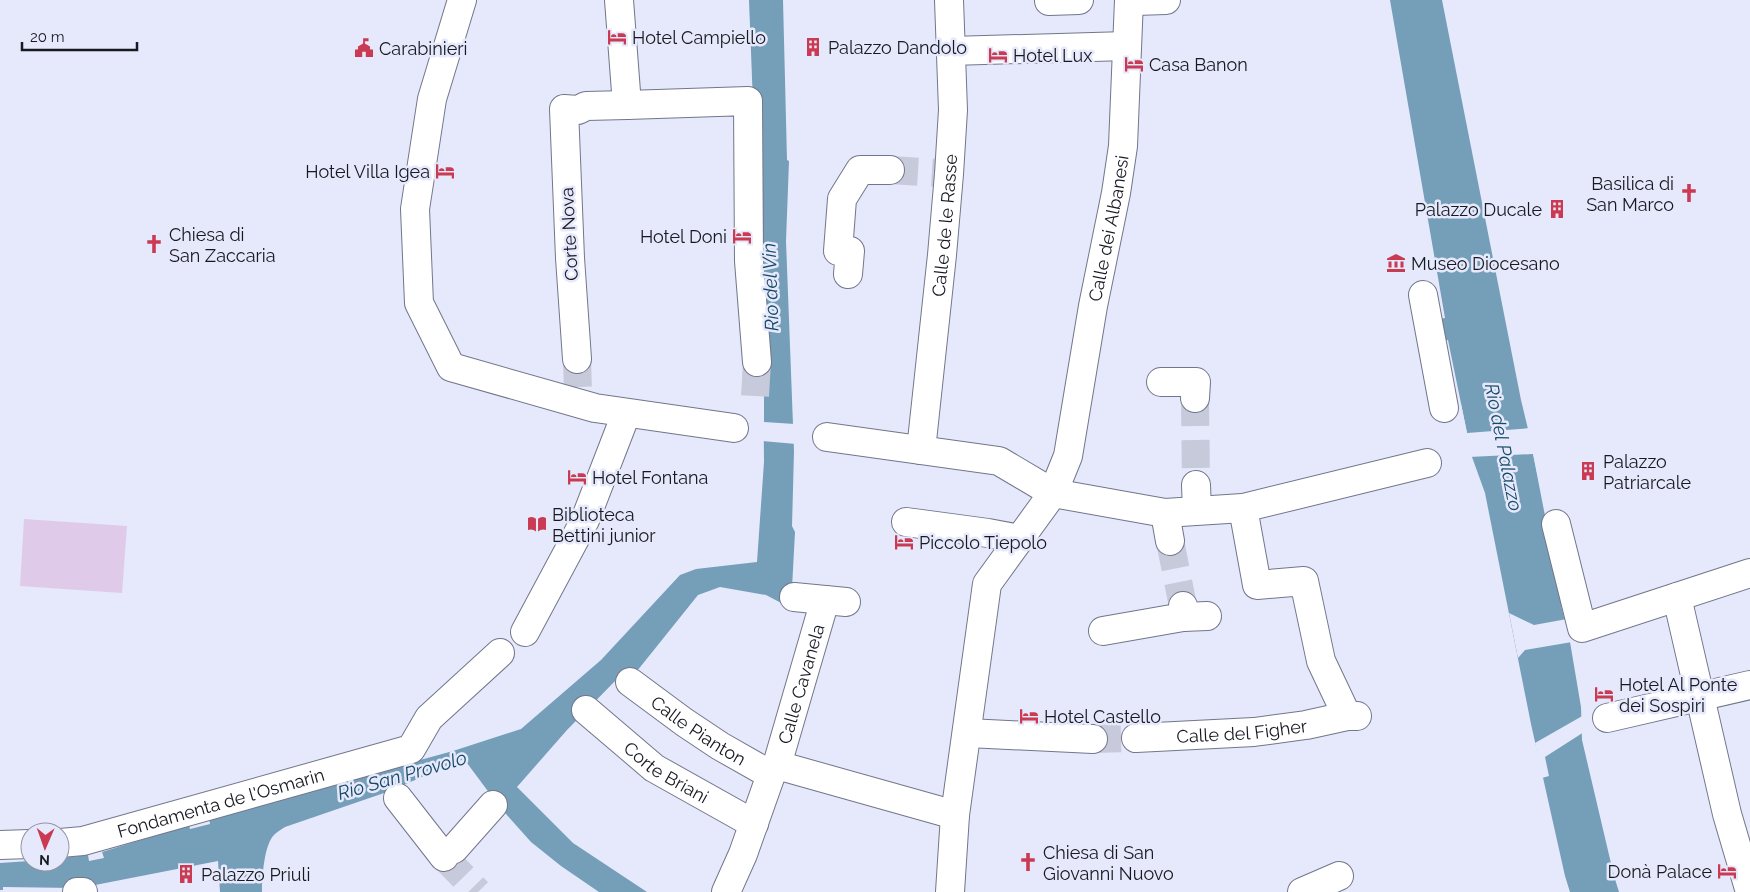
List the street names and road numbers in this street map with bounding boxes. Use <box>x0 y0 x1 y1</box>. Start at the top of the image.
street label: Calle de le Rasse <box>927 153 961 298</box>
street label: Calle dei Albanesi <box>1084 154 1132 303</box>
street label: Corte Nova <box>556 187 582 281</box>
street label: Calle Cavanela <box>773 621 828 746</box>
street label: Calle Pianton <box>647 691 750 769</box>
street label: Calle del Figher <box>1176 714 1309 746</box>
street label: Corte Briani <box>620 737 712 807</box>
street label: Fondamenta de l'Osmarin <box>115 763 327 841</box>

